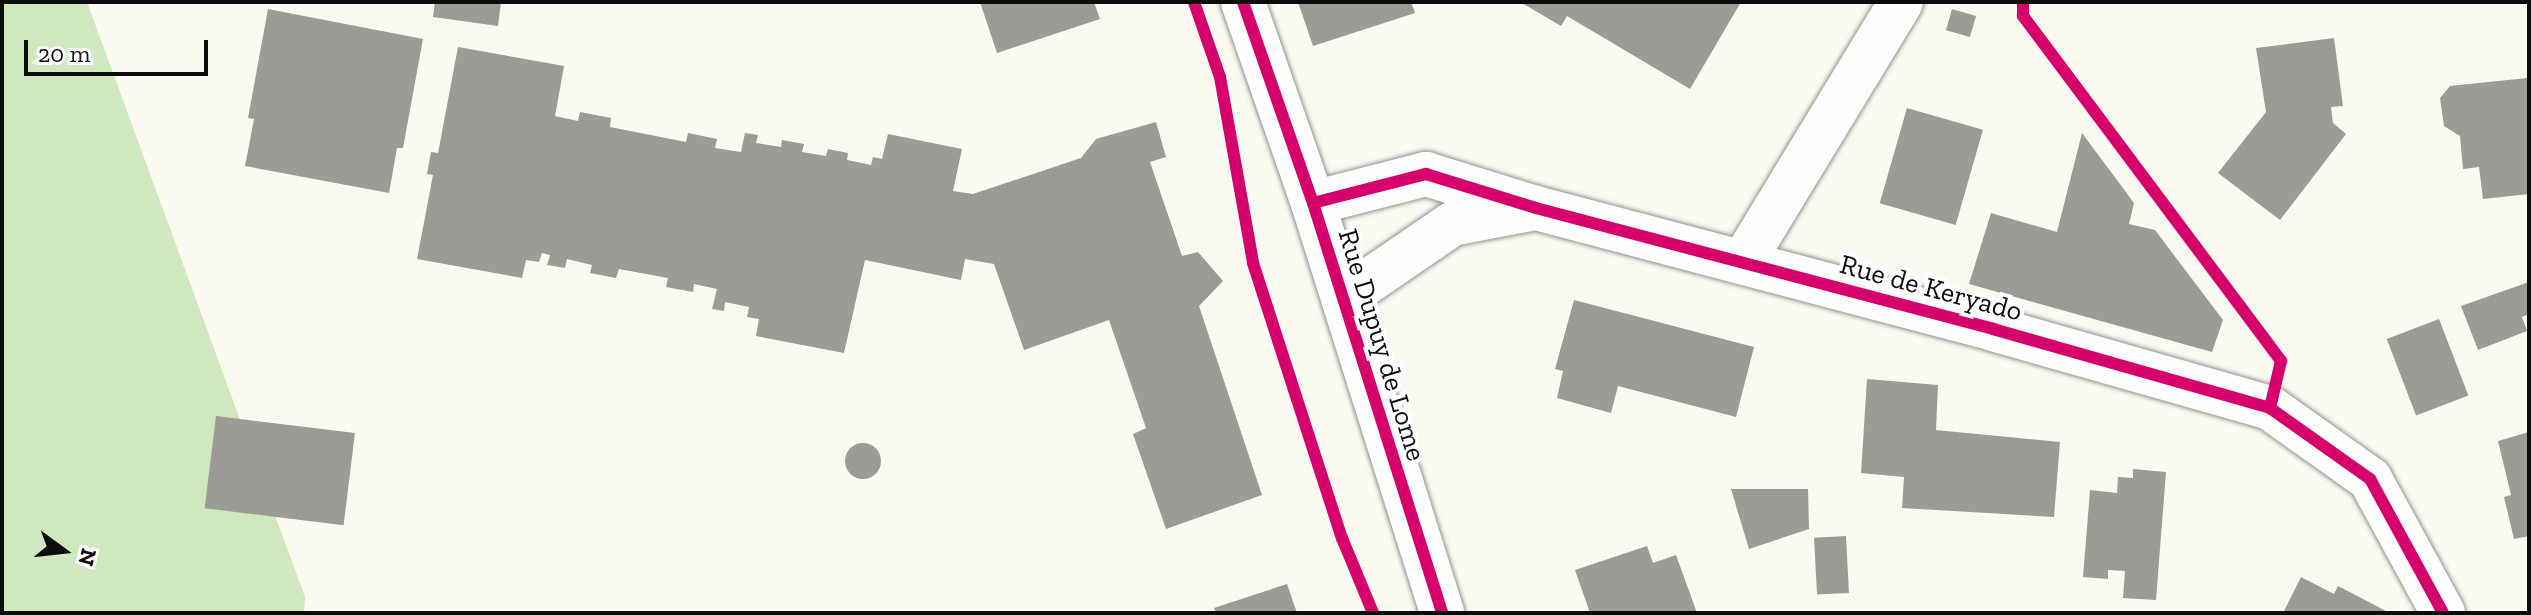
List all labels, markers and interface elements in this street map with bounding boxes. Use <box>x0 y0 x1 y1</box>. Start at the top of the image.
scale bar <box>28 24 212 74</box>
text: 20 m <box>38 39 90 68</box>
street label: Rue Dupuy de Lome <box>1331 225 1433 465</box>
street label: Rue de Keryado <box>1836 248 2026 328</box>
north arrow <box>24 511 104 591</box>
text: N <box>72 546 103 569</box>

